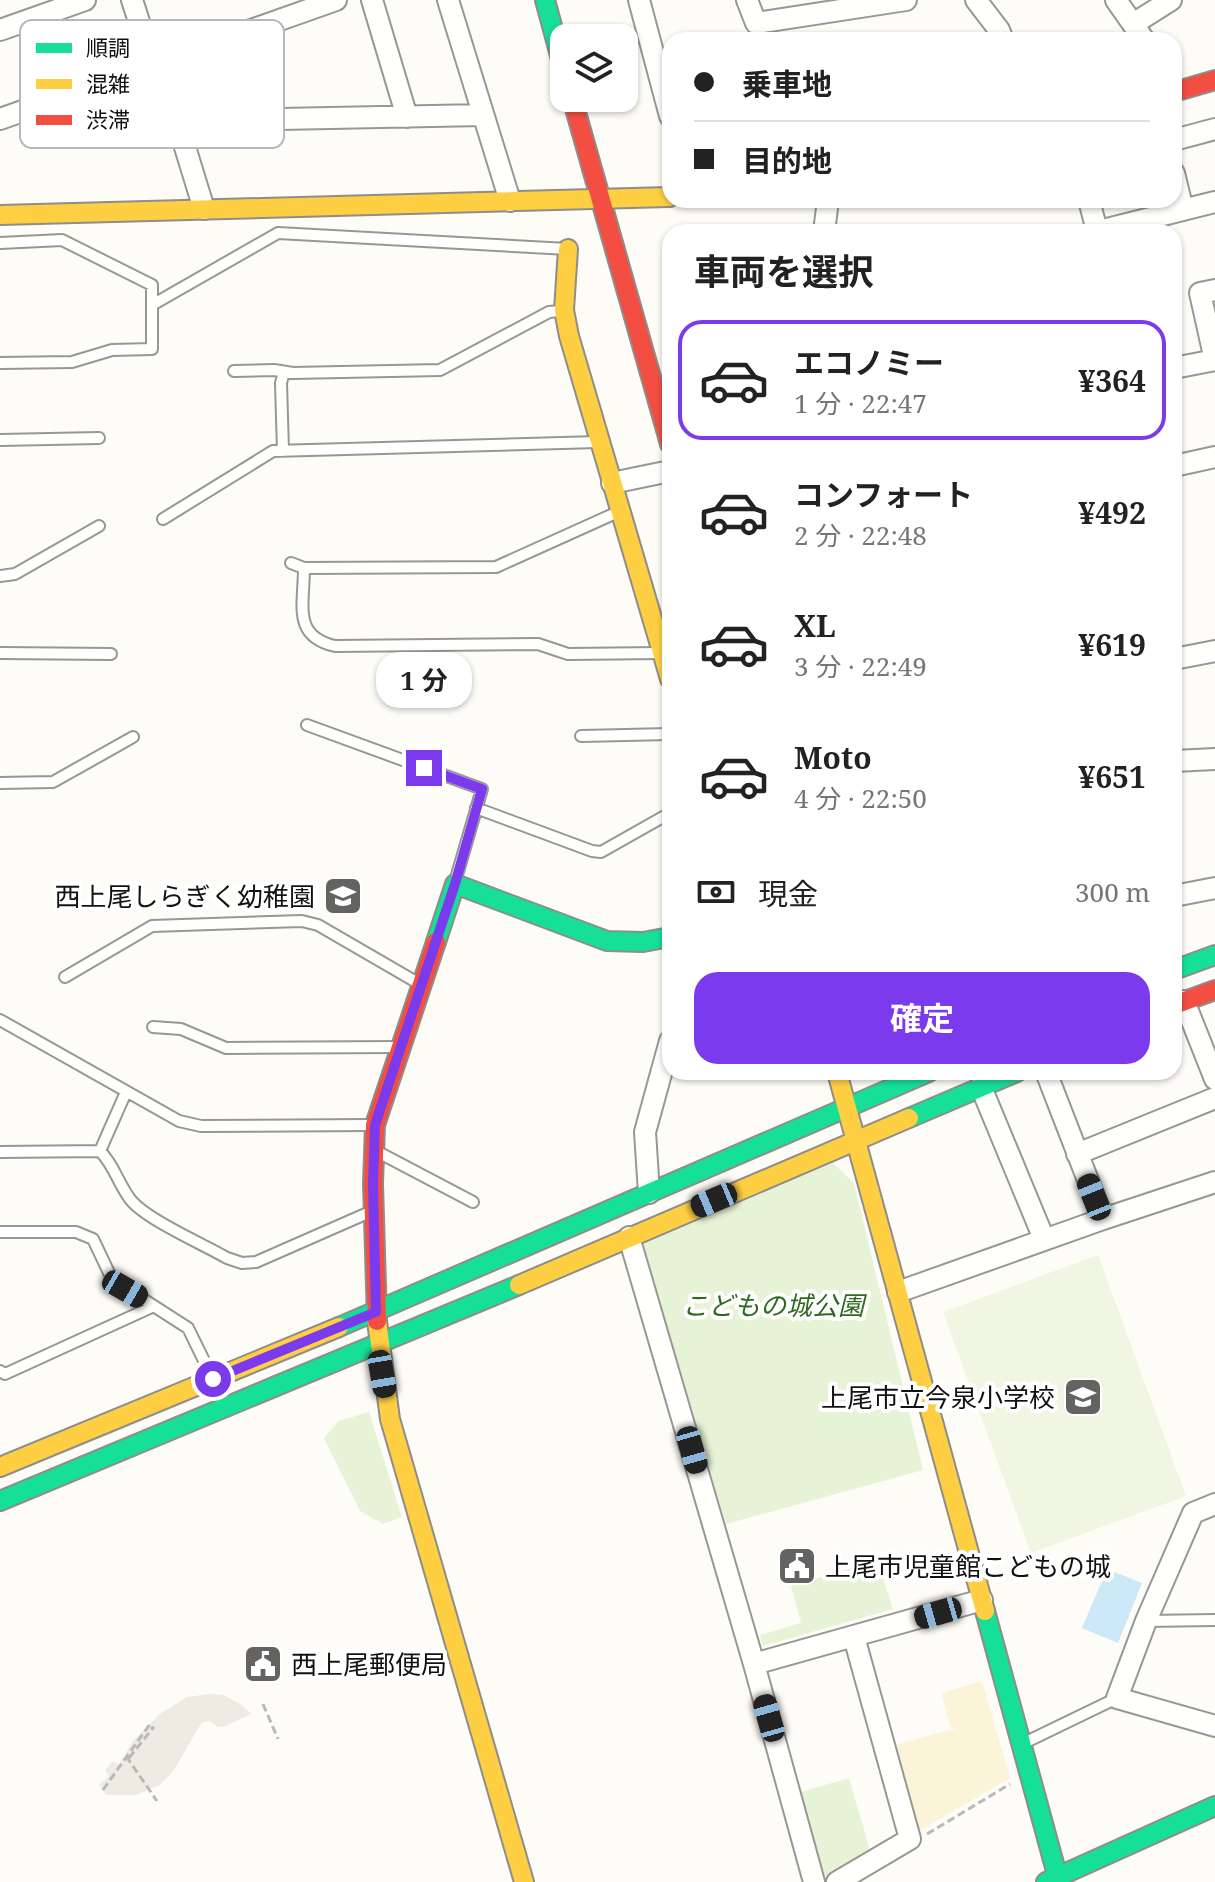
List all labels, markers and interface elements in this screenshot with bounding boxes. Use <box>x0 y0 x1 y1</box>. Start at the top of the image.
legend <box>20 20 284 148</box>
map controls <box>550 24 638 112</box>
button: layers <box>550 24 638 112</box>
text: 順調 <box>86 32 130 62</box>
text: 乗車地 <box>742 63 832 104</box>
text: 混雑 <box>86 68 130 98</box>
text: 渋滞 <box>86 104 130 134</box>
text: 目的地 <box>742 140 832 181</box>
text: 車両を選択 <box>694 247 874 296</box>
text: エコノミー <box>794 342 944 383</box>
icon: car <box>698 344 770 416</box>
text: ¥364 <box>1078 360 1146 401</box>
text: 1 分 · 22:47 <box>794 385 927 421</box>
text: コンフォート <box>794 474 973 515</box>
icon: car <box>698 476 770 548</box>
text: ¥492 <box>1078 492 1146 533</box>
text: 2 分 · 22:48 <box>794 517 927 553</box>
text: XL <box>794 605 836 646</box>
icon: car <box>698 608 770 680</box>
text: ¥619 <box>1078 624 1146 665</box>
text: 3 分 · 22:49 <box>794 648 927 684</box>
callout: 1 分 <box>376 652 472 708</box>
text: 1 分 <box>400 662 448 698</box>
text: Moto <box>794 737 872 778</box>
icon: car <box>698 740 770 812</box>
route end <box>406 750 442 786</box>
text: ¥651 <box>1078 756 1146 797</box>
text: 4 分 · 22:50 <box>794 780 927 816</box>
icon: cash <box>694 870 738 914</box>
text: 現金 <box>758 873 818 914</box>
text: 300 m <box>1075 874 1150 910</box>
school or university icon: 西上尾しらぎく幼稚園 <box>322 875 364 917</box>
place label: 西上尾しらぎく幼稚園 <box>54 878 315 914</box>
button: 確定 <box>694 972 1150 1064</box>
car <box>1074 1170 1114 1224</box>
car <box>687 1180 741 1220</box>
car <box>98 1267 152 1311</box>
park label: こどもの城公園 <box>682 1287 868 1323</box>
car <box>366 1348 398 1400</box>
route start <box>195 1361 231 1397</box>
school or university icon: 上尾市立今泉小学校 <box>1062 1376 1104 1418</box>
place label: 上尾市立今泉小学校 <box>821 1379 1055 1415</box>
car <box>674 1424 710 1476</box>
public building icon: 上尾市児童館こどもの城 <box>776 1545 818 1587</box>
place label: 上尾市児童館こどもの城 <box>825 1548 1111 1584</box>
car <box>912 1595 964 1631</box>
public building icon: 西上尾郵便局 <box>242 1643 284 1685</box>
place label: 西上尾郵便局 <box>291 1646 447 1682</box>
car <box>751 1692 787 1744</box>

